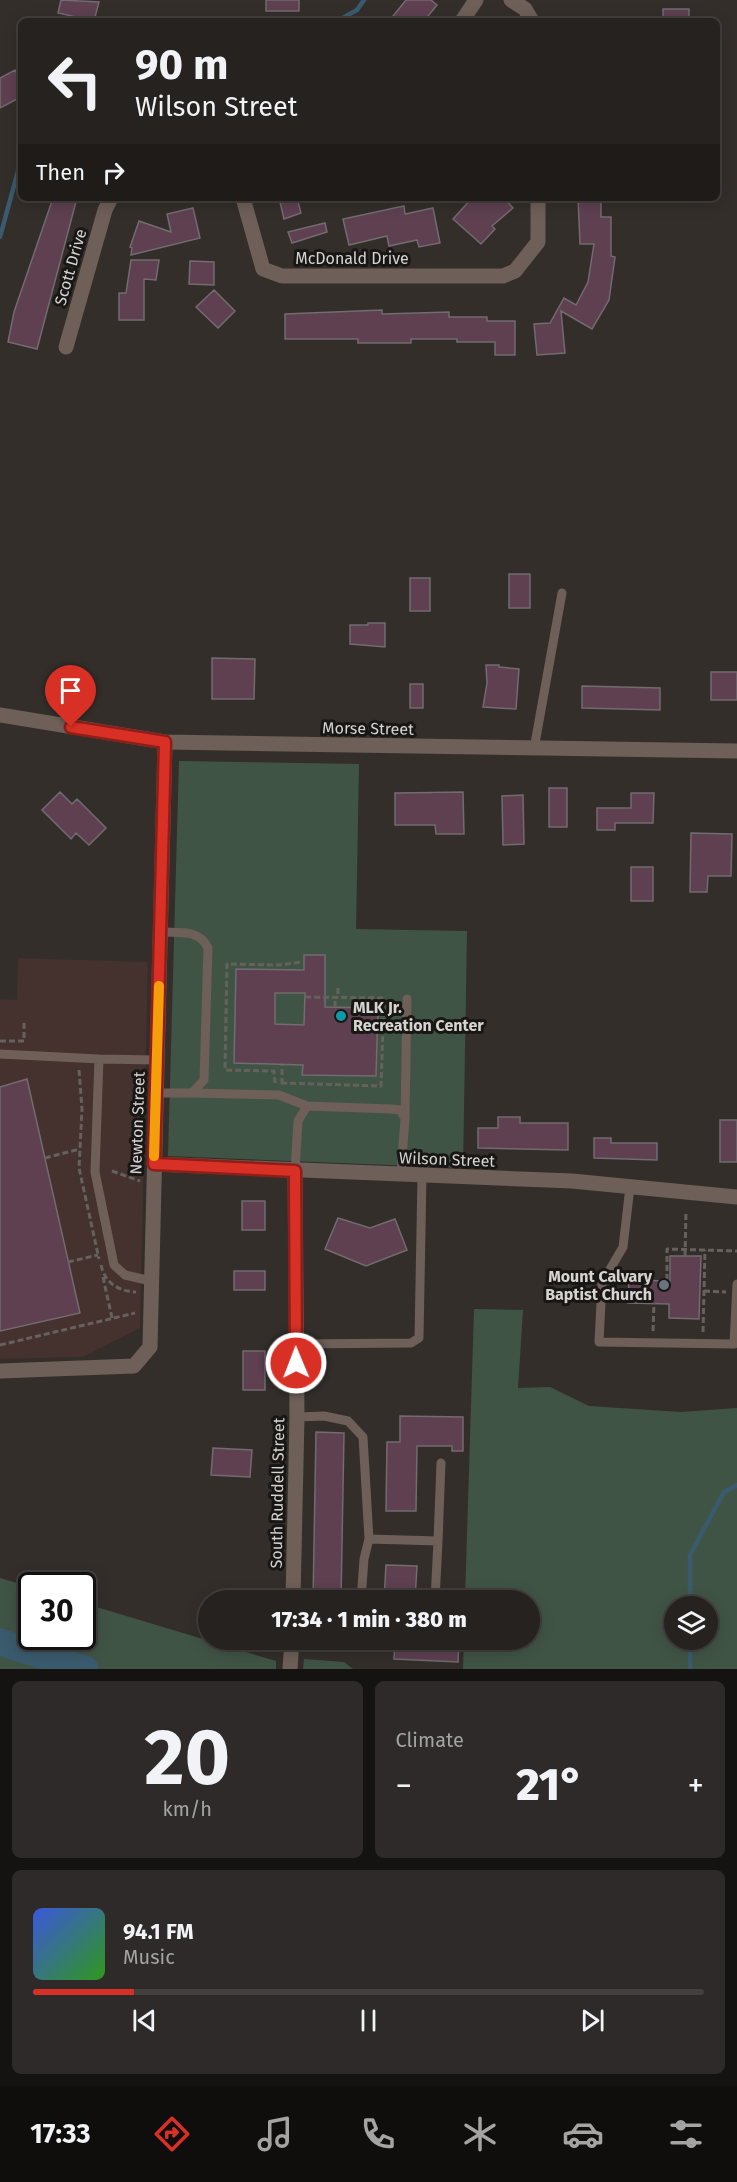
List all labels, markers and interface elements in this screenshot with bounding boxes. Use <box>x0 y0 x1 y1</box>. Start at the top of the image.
text: 90 m <box>135 40 229 90</box>
icon: left <box>36 42 114 120</box>
text: Wilson Street <box>135 91 297 123</box>
icon: right <box>97 156 130 189</box>
text: Then <box>36 159 85 186</box>
street label: Scott Drive <box>50 227 90 308</box>
street label: McDonald Drive <box>295 249 409 268</box>
pin <box>45 665 96 727</box>
icon: arrive <box>54 674 87 707</box>
street label: Morse Street <box>322 718 414 739</box>
place label: MLK Jr. Recreation Center <box>353 998 484 1035</box>
marker: MLK Jr. Recreation Center <box>334 1009 348 1023</box>
street label: Newton Street <box>126 1071 149 1175</box>
street label: Wilson Street <box>399 1148 496 1171</box>
place label: Mount Calvary Baptist Church <box>545 1267 653 1304</box>
marker: Mount Calvary Baptist Church <box>657 1278 671 1292</box>
position arrow <box>264 1331 328 1395</box>
street label: South Ruddell Street <box>267 1417 288 1568</box>
speed limit sign: 30 <box>18 1572 96 1650</box>
map controls <box>664 1596 718 1650</box>
button: layers <box>664 1596 718 1650</box>
text: 17:34 · 1 min · 380 m <box>271 1606 467 1633</box>
text: 20 <box>144 1711 230 1805</box>
text: Climate <box>396 1728 464 1752</box>
text: 21° <box>516 1758 583 1812</box>
text: − <box>396 1766 412 1806</box>
text: + <box>688 1766 704 1806</box>
text: km/h <box>163 1797 212 1821</box>
text: 94.1 FM <box>123 1918 193 1945</box>
text: Music <box>123 1945 175 1969</box>
icon: previous <box>128 2004 161 2037</box>
icon: pause <box>352 2004 385 2037</box>
icon: next <box>576 2004 609 2037</box>
icon: directions <box>151 2113 193 2155</box>
icon: music <box>254 2113 296 2155</box>
icon: phone <box>357 2113 399 2155</box>
icon: climate <box>459 2113 501 2155</box>
icon: car <box>562 2113 604 2155</box>
icon: filters <box>665 2113 707 2155</box>
text: 17:33 <box>30 2118 91 2150</box>

